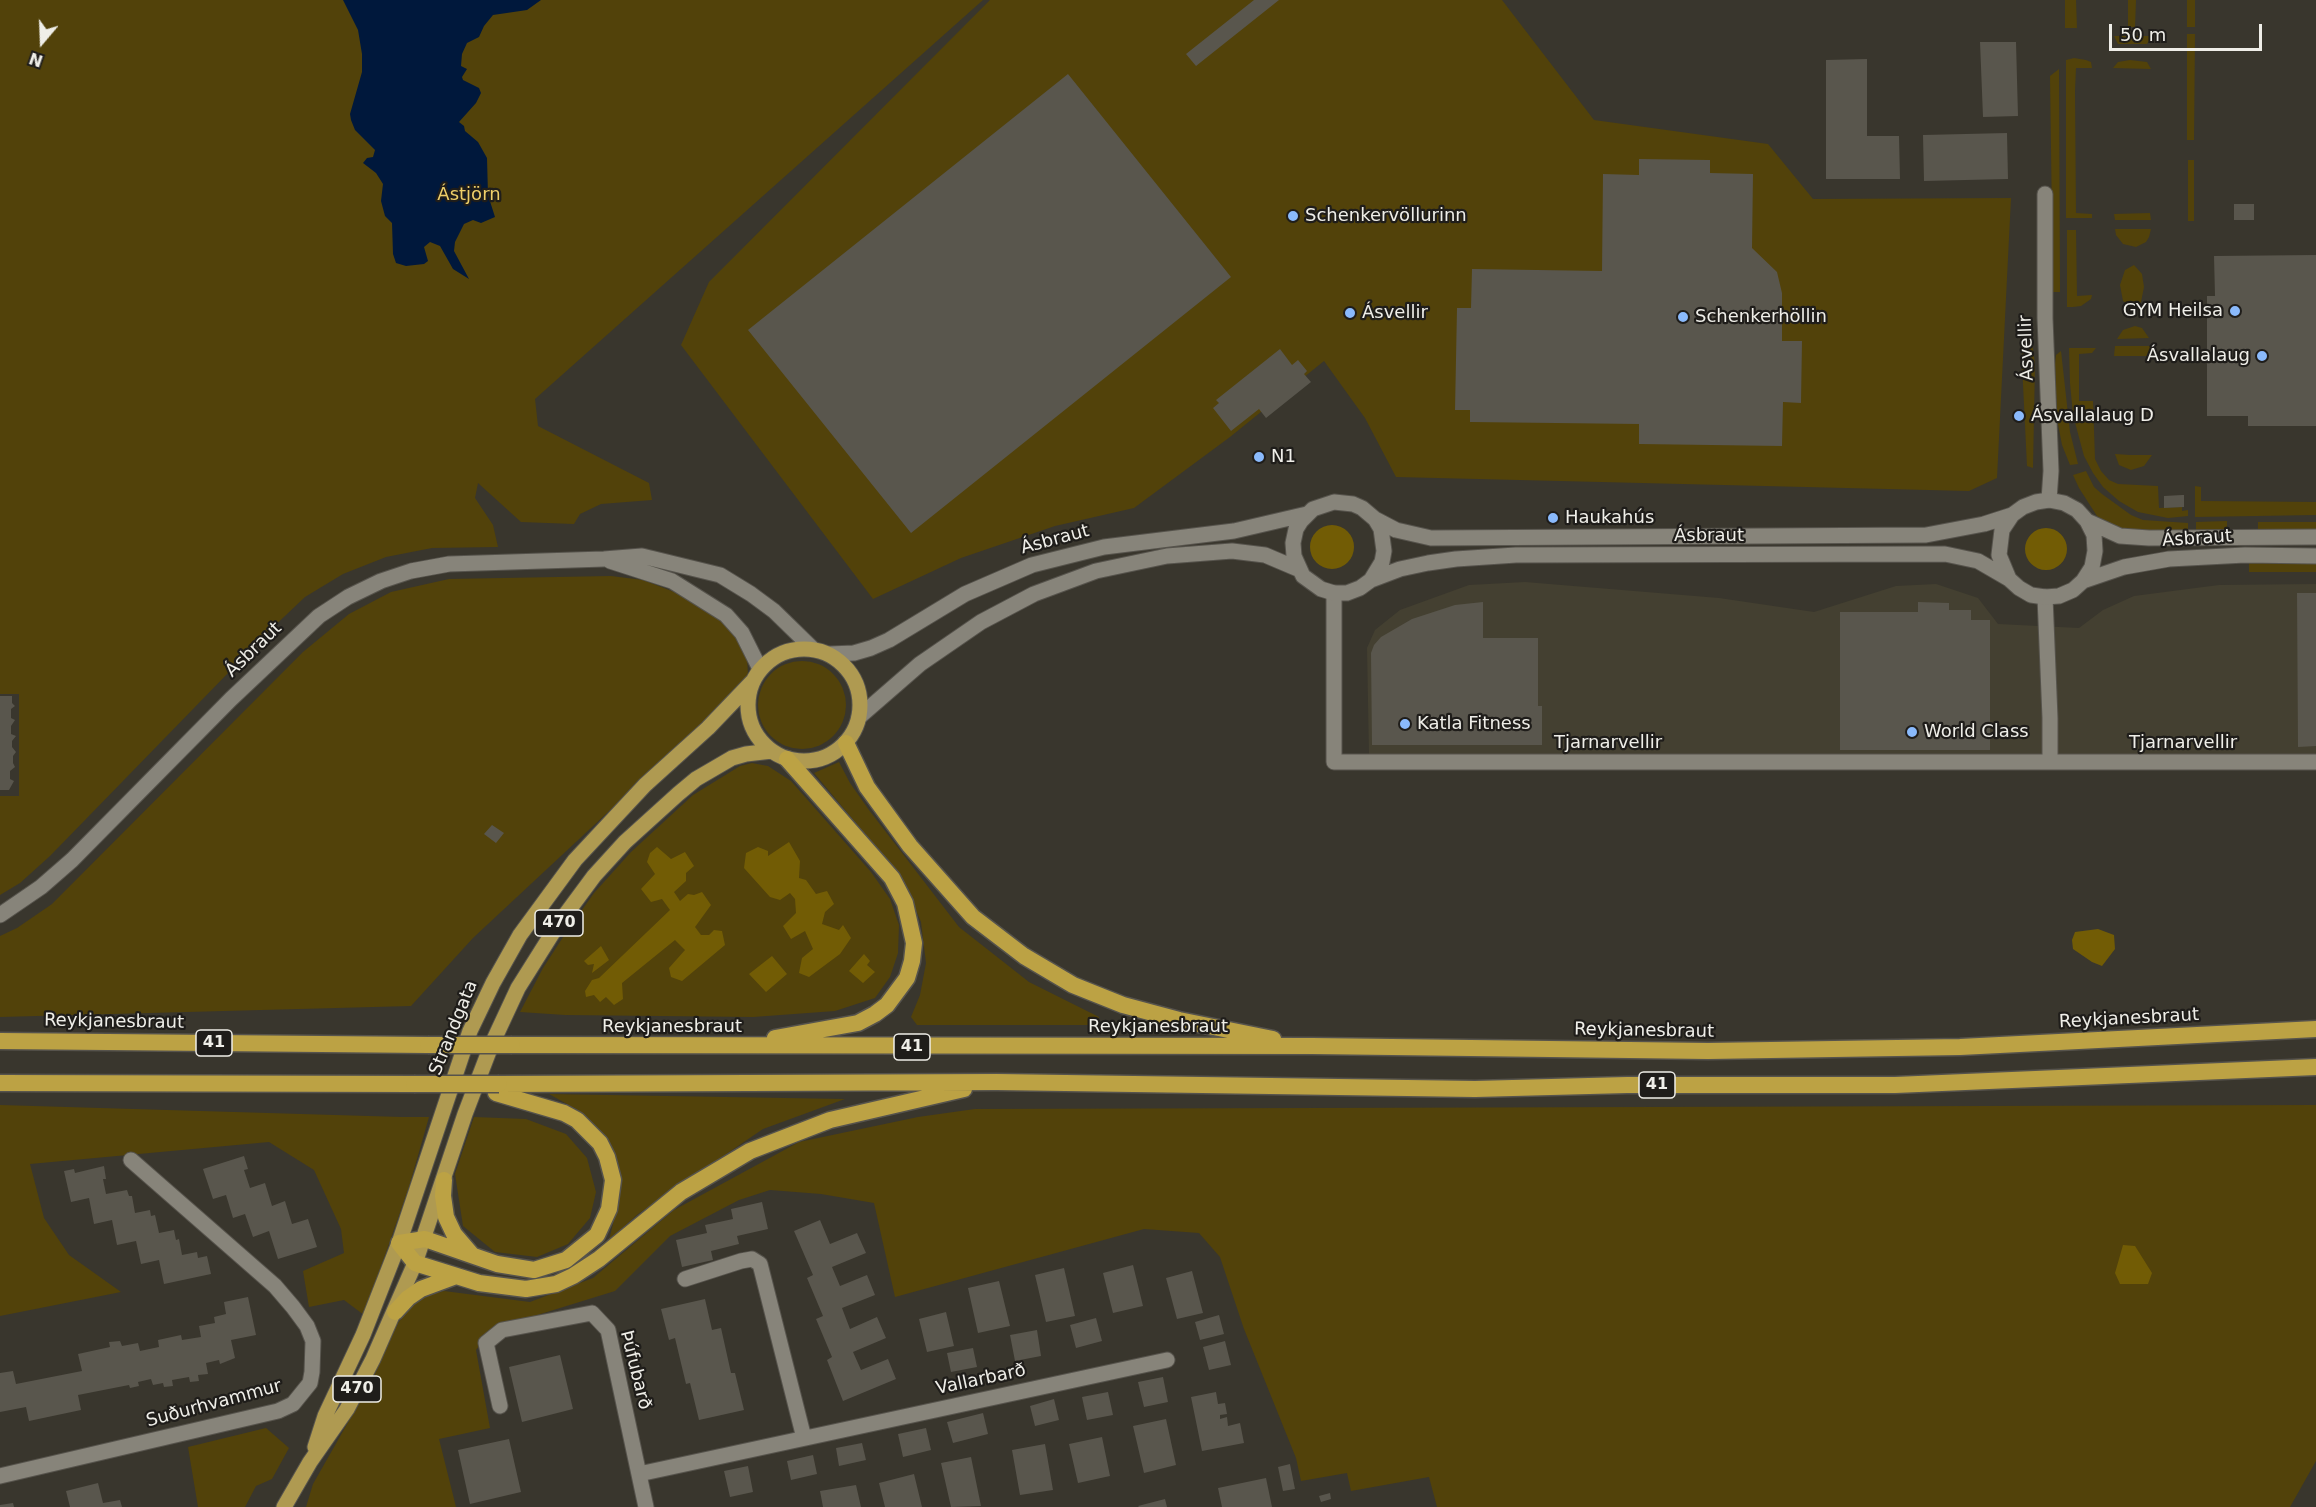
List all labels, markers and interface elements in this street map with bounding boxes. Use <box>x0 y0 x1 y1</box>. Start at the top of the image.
north arrow <box>12 12 72 72</box>
scale bar <box>2112 12 2265 50</box>
text: 50 m <box>2120 24 2166 45</box>
text: N <box>27 48 45 71</box>
park label: Ástjörn <box>437 184 501 206</box>
place label: Schenkervöllurinn <box>1305 205 1467 227</box>
marker: Schenkervöllurinn <box>1286 209 1300 223</box>
place label: GYM Heilsa <box>2123 300 2223 322</box>
place label: Ásvellir <box>1362 302 1428 324</box>
marker: GYM Heilsa <box>2228 304 2242 318</box>
marker: Ásvellir <box>1343 306 1357 320</box>
place label: Schenkerhöllin <box>1695 306 1827 328</box>
marker: Schenkerhöllin <box>1676 310 1690 324</box>
street label: Ásvellir <box>2015 315 2039 381</box>
place label: Ásvallalaug <box>2147 345 2250 367</box>
marker: Ásvallalaug <box>2255 349 2269 363</box>
place label: Ásvallalaug D <box>2031 405 2154 427</box>
marker: Ásvallalaug D <box>2012 409 2026 423</box>
place label: N1 <box>1271 446 1296 468</box>
marker: N1 <box>1252 450 1266 464</box>
place label: Haukahús <box>1565 507 1654 529</box>
marker: Haukahús <box>1546 511 1560 525</box>
street label: Ásbraut <box>1018 521 1092 559</box>
street label: Ásbraut <box>1674 525 1744 547</box>
street label: Ásbraut <box>2161 526 2233 552</box>
street label: Ásbraut <box>221 618 287 682</box>
place label: Katla Fitness <box>1417 713 1531 735</box>
marker: Katla Fitness <box>1398 717 1412 731</box>
place label: World Class <box>1924 721 2029 743</box>
marker: World Class <box>1905 725 1919 739</box>
street label: Tjarnarvellir <box>1554 732 1662 754</box>
street label: Tjarnarvellir <box>2129 732 2237 754</box>
road number: 470 <box>535 910 583 936</box>
street label: Strandgata <box>425 977 483 1079</box>
street label: Reykjanesbraut <box>2058 1005 2200 1033</box>
street label: Reykjanesbraut <box>44 1010 184 1034</box>
street label: Reykjanesbraut <box>602 1016 742 1038</box>
street label: Reykjanesbraut <box>1088 1016 1228 1038</box>
street label: Reykjanesbraut <box>1574 1019 1714 1043</box>
road number: 41 <box>196 1030 232 1056</box>
road number: 41 <box>894 1034 930 1060</box>
road number: 41 <box>1639 1072 1675 1098</box>
street label: Þúfubarð <box>615 1328 655 1412</box>
street label: Vallarbarð <box>934 1360 1028 1400</box>
street label: Suðurhvammur <box>144 1376 284 1432</box>
road number: 470 <box>333 1376 381 1402</box>

